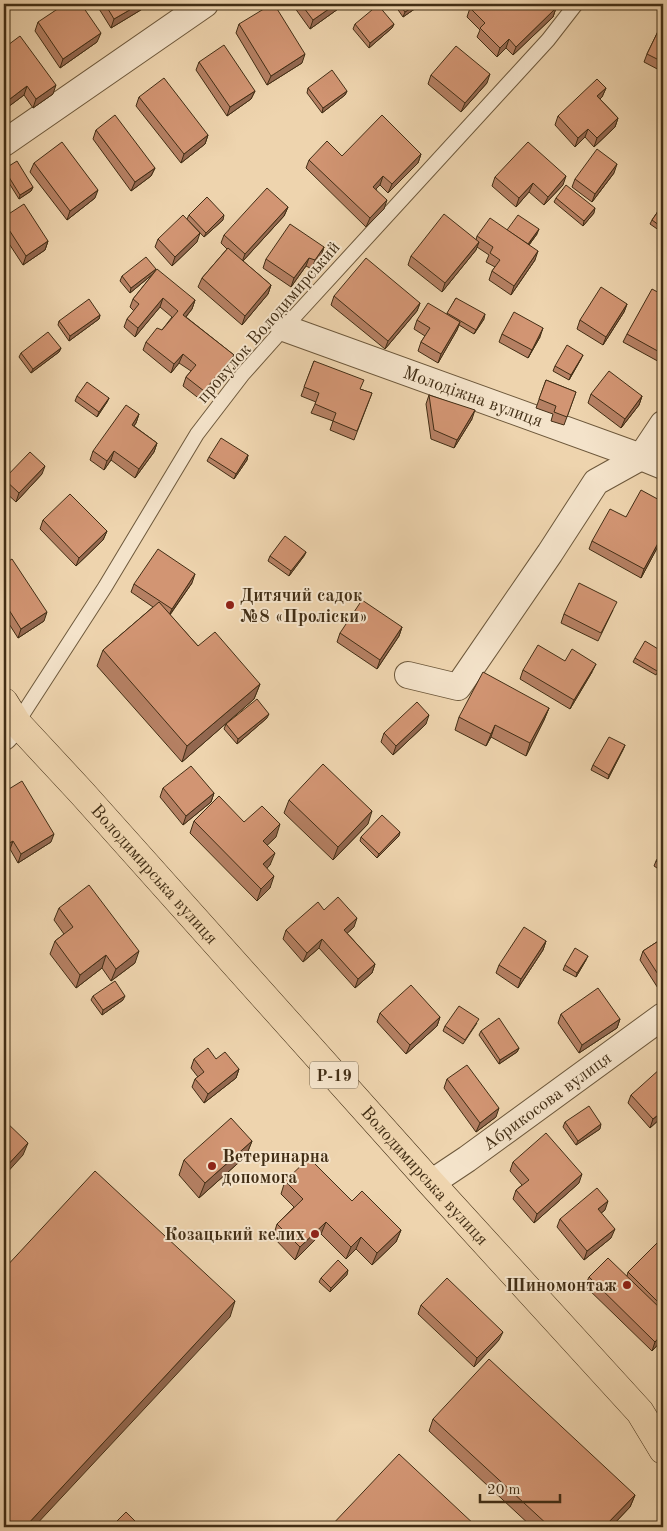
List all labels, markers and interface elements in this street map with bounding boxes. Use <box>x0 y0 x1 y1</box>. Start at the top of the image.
street label: провулок Володимирський <box>194 238 344 407</box>
street label: Молодіжна вулиця <box>400 364 545 431</box>
place label: Дитячий садок №8 «Проліски» <box>240 587 368 626</box>
marker: Дитячий садок №8 «Проліски» <box>224 599 236 611</box>
street label: Володимирська вулиця <box>87 802 221 948</box>
street label: Абрикосова вулиця <box>480 1049 615 1154</box>
road number: Р-19 <box>310 1062 358 1088</box>
street label: Володимирська вулиця <box>357 1103 491 1249</box>
place label: Ветеринарна допомога <box>222 1148 329 1187</box>
marker: Ветеринарна допомога <box>206 1160 218 1172</box>
place label: Козацький келих <box>164 1226 305 1244</box>
marker: Козацький келих <box>309 1228 321 1240</box>
place label: Шиномонтаж <box>505 1277 617 1295</box>
marker: Шиномонтаж <box>621 1279 633 1291</box>
scale bar <box>480 1471 560 1503</box>
text: 20 m <box>487 1483 521 1498</box>

